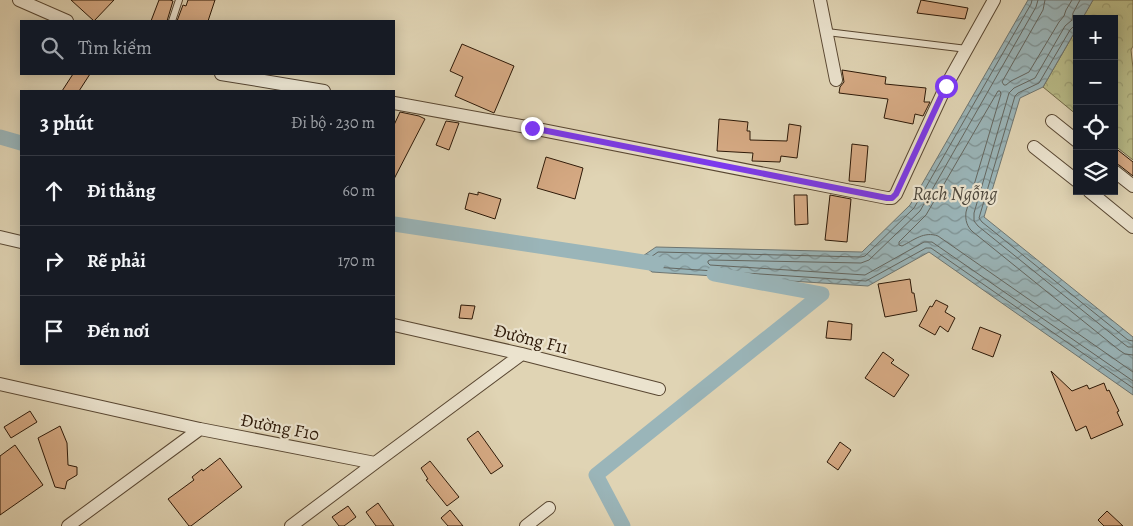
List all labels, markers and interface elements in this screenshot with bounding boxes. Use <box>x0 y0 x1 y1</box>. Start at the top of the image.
map controls <box>1073 15 1118 195</box>
button: + <box>1073 15 1118 60</box>
search box <box>20 20 395 75</box>
icon: search <box>38 34 66 62</box>
text: Tìm kiếm <box>78 35 152 61</box>
button: − <box>1073 60 1118 105</box>
route start <box>935 75 958 98</box>
button: locate <box>1073 105 1118 150</box>
text: 3 phút <box>40 109 94 137</box>
text: Đi bộ · 230 m <box>291 112 375 134</box>
route end <box>521 117 544 140</box>
button: layers <box>1073 150 1118 195</box>
icon: ahead <box>40 177 68 205</box>
text: Đi thẳng <box>87 178 155 204</box>
text: 60 m <box>343 180 375 202</box>
water label: Rạch Ngỗng <box>912 181 998 207</box>
icon: right <box>40 247 68 275</box>
text: Rẽ phải <box>87 248 146 274</box>
text: 170 m <box>338 250 375 272</box>
icon: arrive <box>40 317 68 345</box>
text: Đến nơi <box>87 318 149 344</box>
street label: Đường F11 <box>491 318 571 360</box>
street label: Đường F10 <box>239 408 321 446</box>

